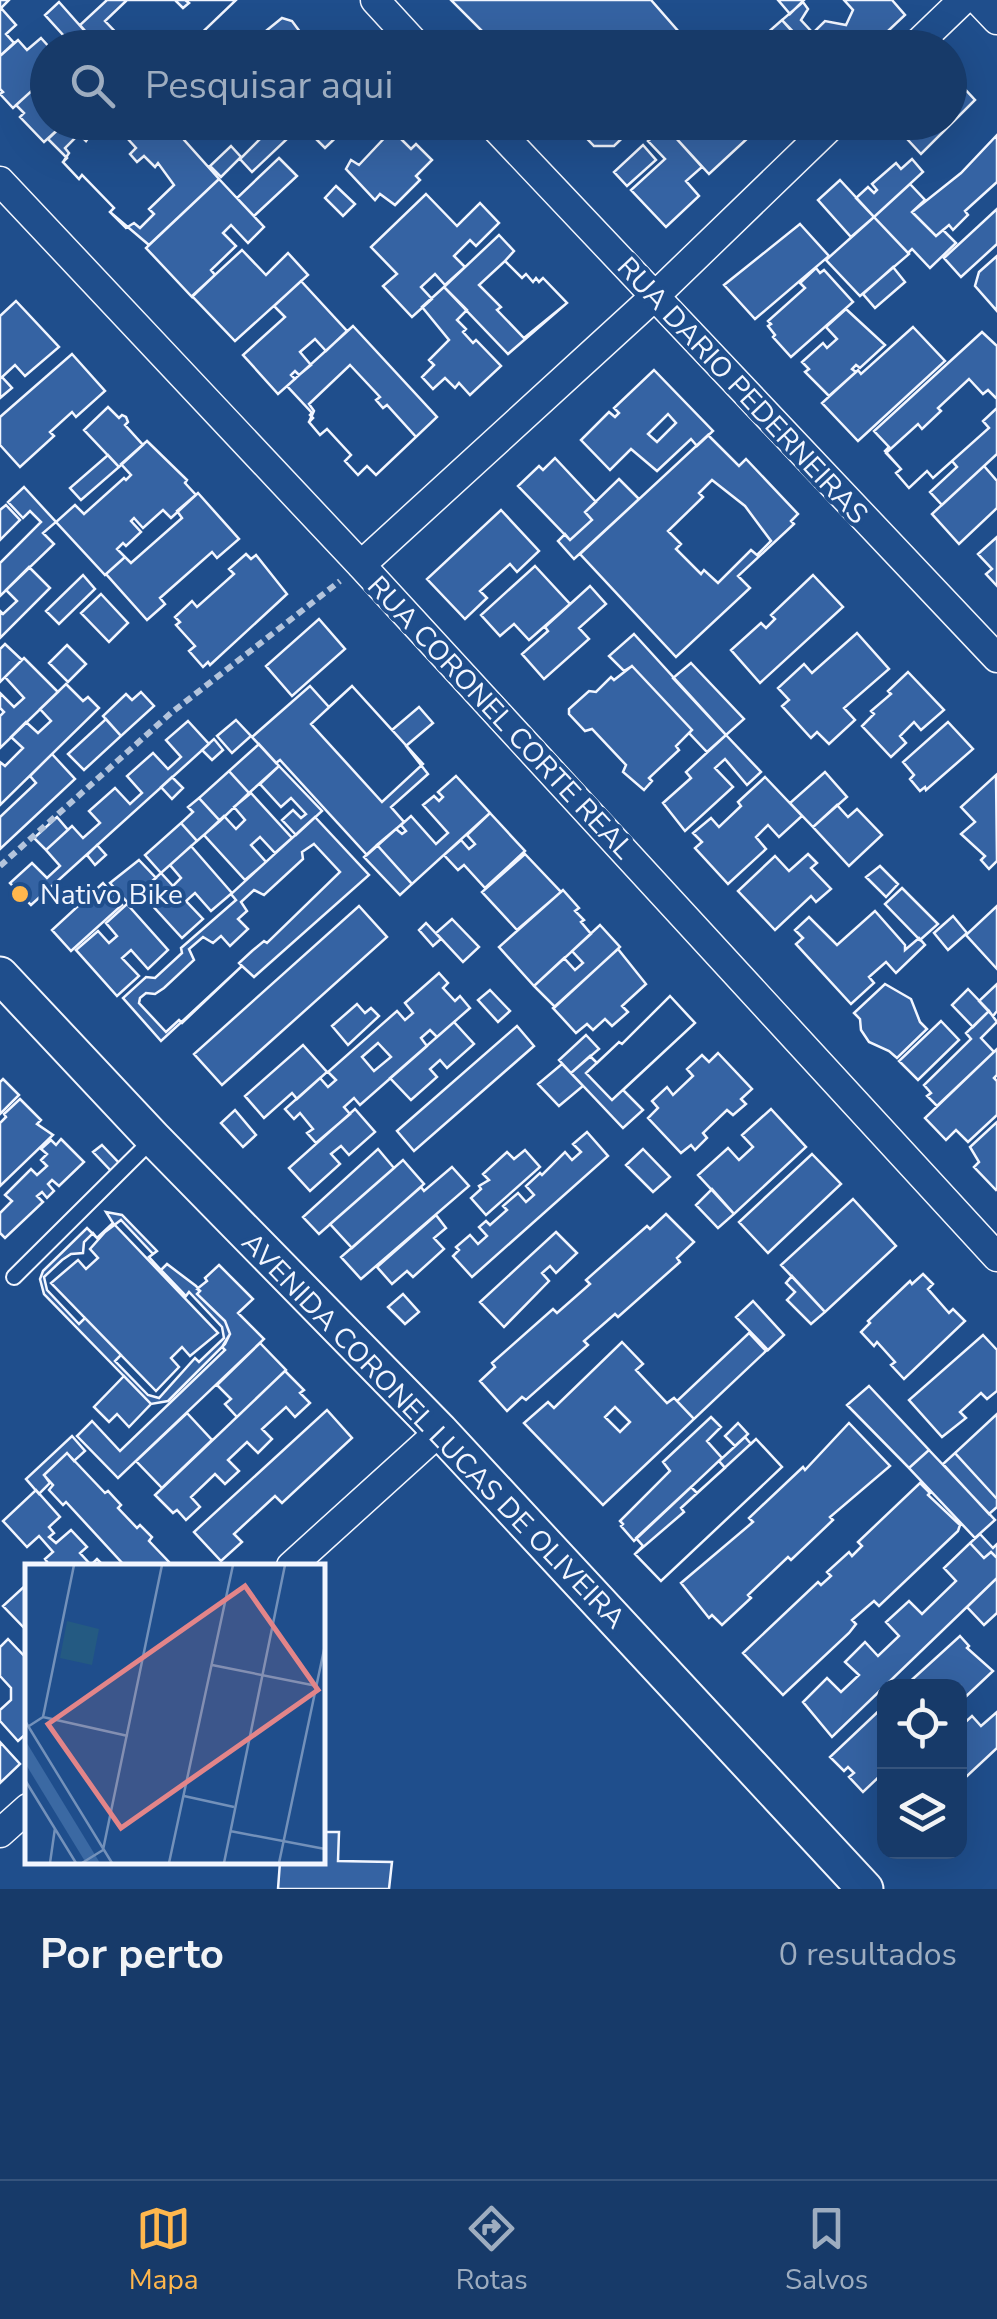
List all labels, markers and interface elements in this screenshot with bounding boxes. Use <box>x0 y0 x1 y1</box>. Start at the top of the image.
search box <box>30 30 967 140</box>
icon: search <box>65 58 120 113</box>
text: Pesquisar aqui <box>145 60 393 111</box>
street label: RUA DARIO PEDERNEIRAS <box>608 249 876 532</box>
street label: RUA CORONEL CORTE REAL <box>359 568 642 868</box>
place label: Nativo Bike <box>40 876 183 914</box>
marker: Nativo Bike <box>9 883 31 905</box>
street label: AVENIDA CORONEL LUCAS DE OLIVEIRA <box>233 1224 634 1637</box>
inset map <box>25 1564 325 1864</box>
map controls <box>877 1679 967 1859</box>
button: locate <box>877 1679 967 1769</box>
button: layers <box>877 1769 967 1859</box>
text: Por perto <box>40 1926 224 1983</box>
text: 0 resultados <box>779 1933 957 1976</box>
tab: Mapa <box>129 2201 199 2299</box>
tab: Rotas <box>456 2201 528 2299</box>
tab: Salvos <box>785 2201 868 2299</box>

